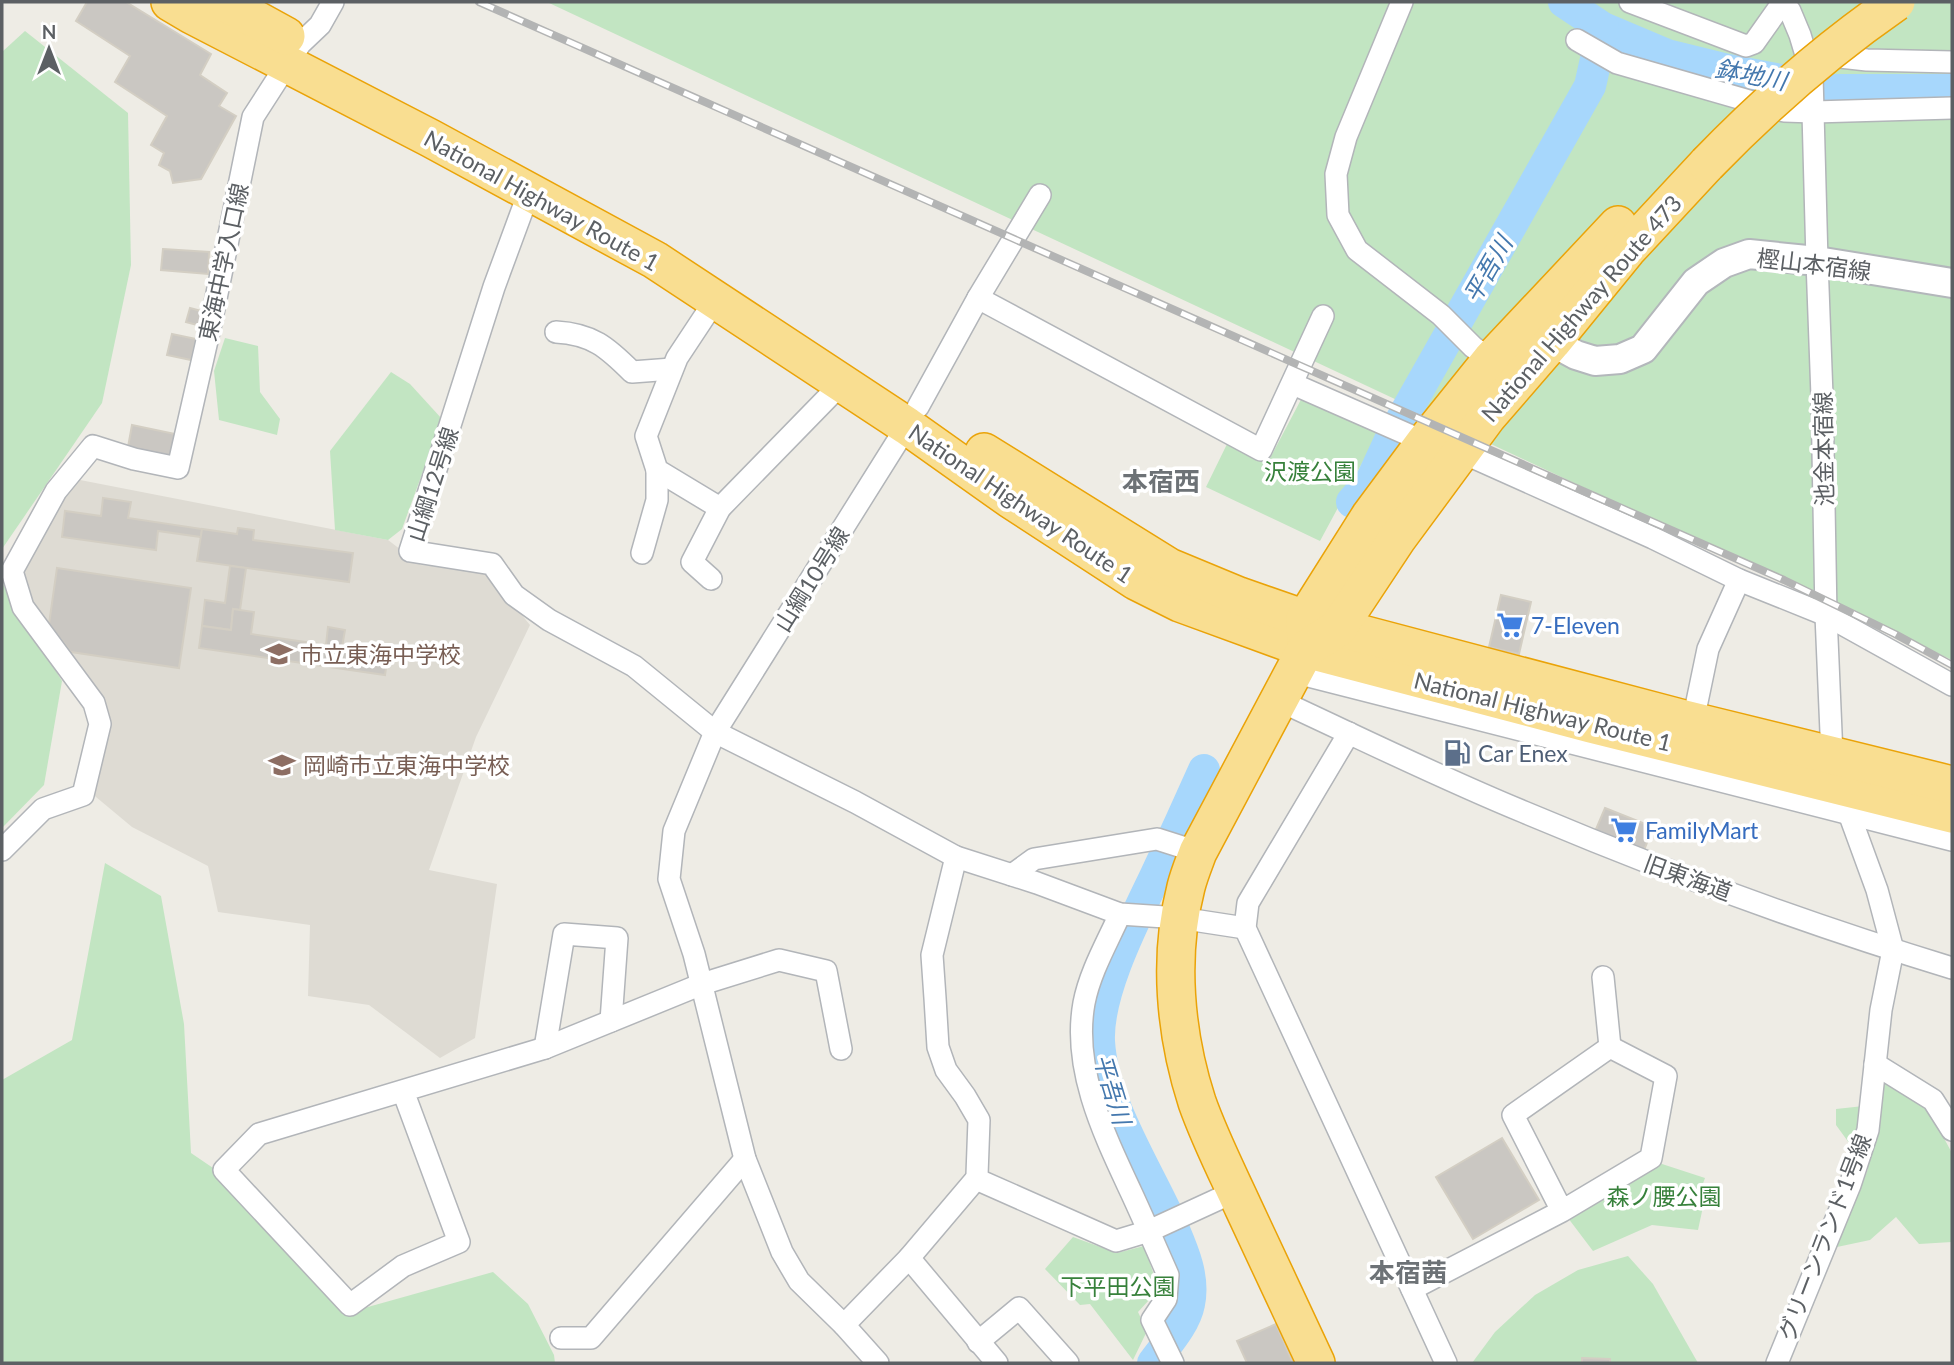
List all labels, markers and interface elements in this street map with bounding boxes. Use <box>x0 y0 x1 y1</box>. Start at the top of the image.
north arrow <box>14 14 84 84</box>
text: N <box>42 20 56 43</box>
water label: 鉢地川 <box>1713 53 1792 96</box>
street label: National Highway Route 1 <box>420 124 664 276</box>
street label: 東海中学入口線 <box>193 180 253 344</box>
street label: National Highway Route 473 <box>1475 189 1687 427</box>
water label: 平吾川 <box>1456 228 1519 307</box>
street label: 樫山本宿線 <box>1755 243 1873 285</box>
street label: 池金本宿線 <box>1808 391 1838 507</box>
street label: National Highway Route 1 <box>904 418 1138 588</box>
street label: 山綱12号線 <box>400 423 464 545</box>
park label: 沢渡公園 <box>1264 457 1356 485</box>
district label: 本宿西 <box>1122 465 1200 497</box>
street label: 山綱10号線 <box>768 521 854 637</box>
supermarket icon: 7-Eleven <box>1495 610 1525 640</box>
place label: 7-Eleven <box>1531 611 1620 639</box>
school or university icon: 市立東海中学校 <box>264 639 294 669</box>
place label: 市立東海中学校 <box>300 640 461 668</box>
street label: National Highway Route 1 <box>1411 665 1675 757</box>
fuel station icon: Car Enex <box>1442 738 1472 768</box>
place label: Car Enex <box>1478 739 1568 767</box>
school or university icon: 岡崎市立東海中学校 <box>267 750 297 780</box>
place label: 岡崎市立東海中学校 <box>303 751 510 779</box>
supermarket icon: FamilyMart <box>1609 815 1639 845</box>
place label: FamilyMart <box>1645 816 1759 844</box>
street label: 旧東海道 <box>1640 848 1736 906</box>
water label: 平吾川 <box>1089 1050 1138 1131</box>
street label: グリーンランド1号線 <box>1772 1130 1876 1344</box>
park label: 森ノ腰公園 <box>1607 1182 1722 1210</box>
district label: 本宿茜 <box>1369 1256 1447 1288</box>
park label: 下平田公園 <box>1061 1272 1176 1300</box>

